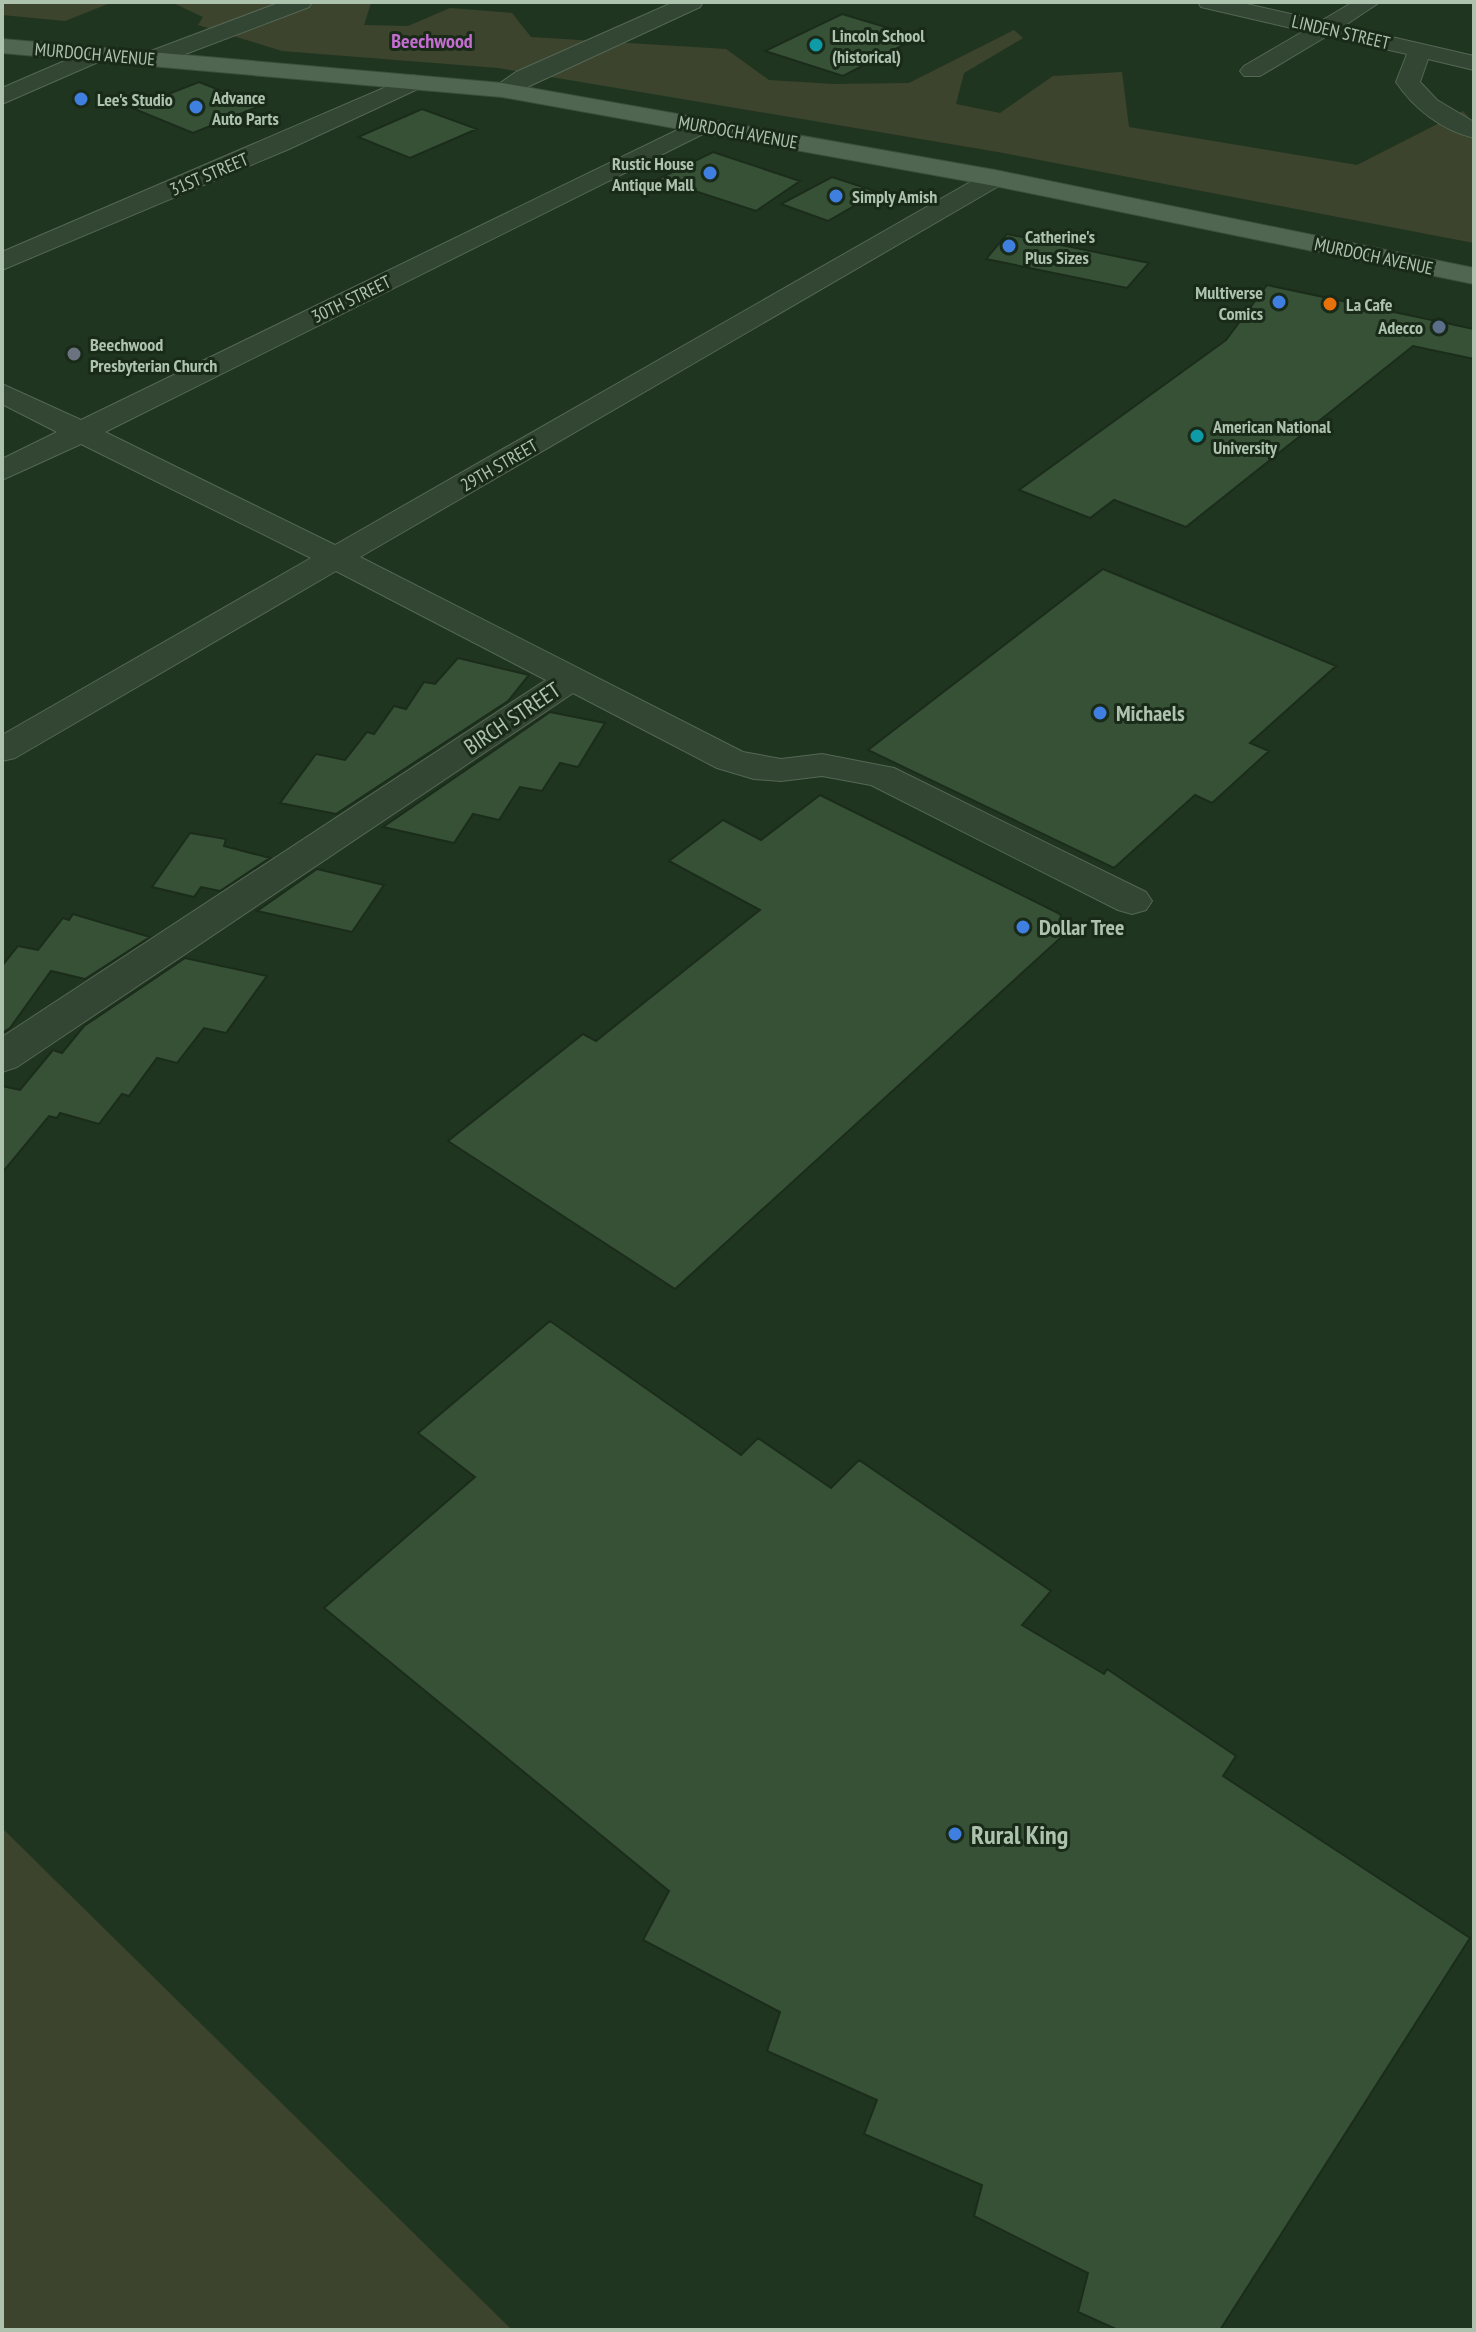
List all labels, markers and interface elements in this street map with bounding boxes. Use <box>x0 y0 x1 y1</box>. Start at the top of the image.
street label: LINDEN STREET <box>1290 10 1392 54</box>
place label: Lincoln School (historical) <box>832 24 925 68</box>
district label: Beechwood <box>391 28 473 54</box>
marker: Lincoln School (historical) <box>807 36 825 54</box>
street label: MURDOCH AVENUE <box>34 37 156 71</box>
place label: Advance Auto Parts <box>211 86 279 130</box>
place label: Lee's Studio <box>97 88 173 111</box>
marker: Lee's Studio <box>72 90 90 108</box>
marker: Advance Auto Parts <box>187 98 205 116</box>
street label: MURDOCH AVENUE <box>677 110 799 154</box>
street label: 31ST STREET <box>166 147 252 201</box>
place label: Rustic House Antique Mall <box>611 152 695 196</box>
marker: Rustic House Antique Mall <box>701 164 719 182</box>
place label: Simply Amish <box>852 185 937 208</box>
marker: Simply Amish <box>827 187 845 205</box>
place label: Catherine's Plus Sizes <box>1025 225 1095 269</box>
street label: MURDOCH AVENUE <box>1313 232 1435 280</box>
marker: Catherine's Plus Sizes <box>1000 237 1018 255</box>
street label: 30TH STREET <box>307 270 395 328</box>
place label: Multiverse Comics <box>1195 281 1263 325</box>
marker: Multiverse Comics <box>1270 293 1288 311</box>
place label: La Cafe <box>1346 293 1393 316</box>
marker: La Cafe <box>1321 295 1339 313</box>
place label: Adecco <box>1377 316 1423 339</box>
marker: Adecco <box>1430 318 1448 336</box>
place label: Beechwood Presbyterian Church <box>90 333 217 377</box>
marker: Beechwood Presbyterian Church <box>65 345 83 363</box>
place label: American National University <box>1212 415 1331 459</box>
marker: American National University <box>1188 427 1206 445</box>
street label: 29TH STREET <box>456 434 542 496</box>
street label: BIRCH STREET <box>458 675 566 761</box>
place label: Michaels <box>1116 699 1185 727</box>
marker: Michaels <box>1091 704 1109 722</box>
place label: Dollar Tree <box>1039 913 1124 941</box>
marker: Dollar Tree <box>1014 918 1032 936</box>
place label: Rural King <box>971 1818 1068 1851</box>
marker: Rural King <box>946 1825 964 1843</box>

